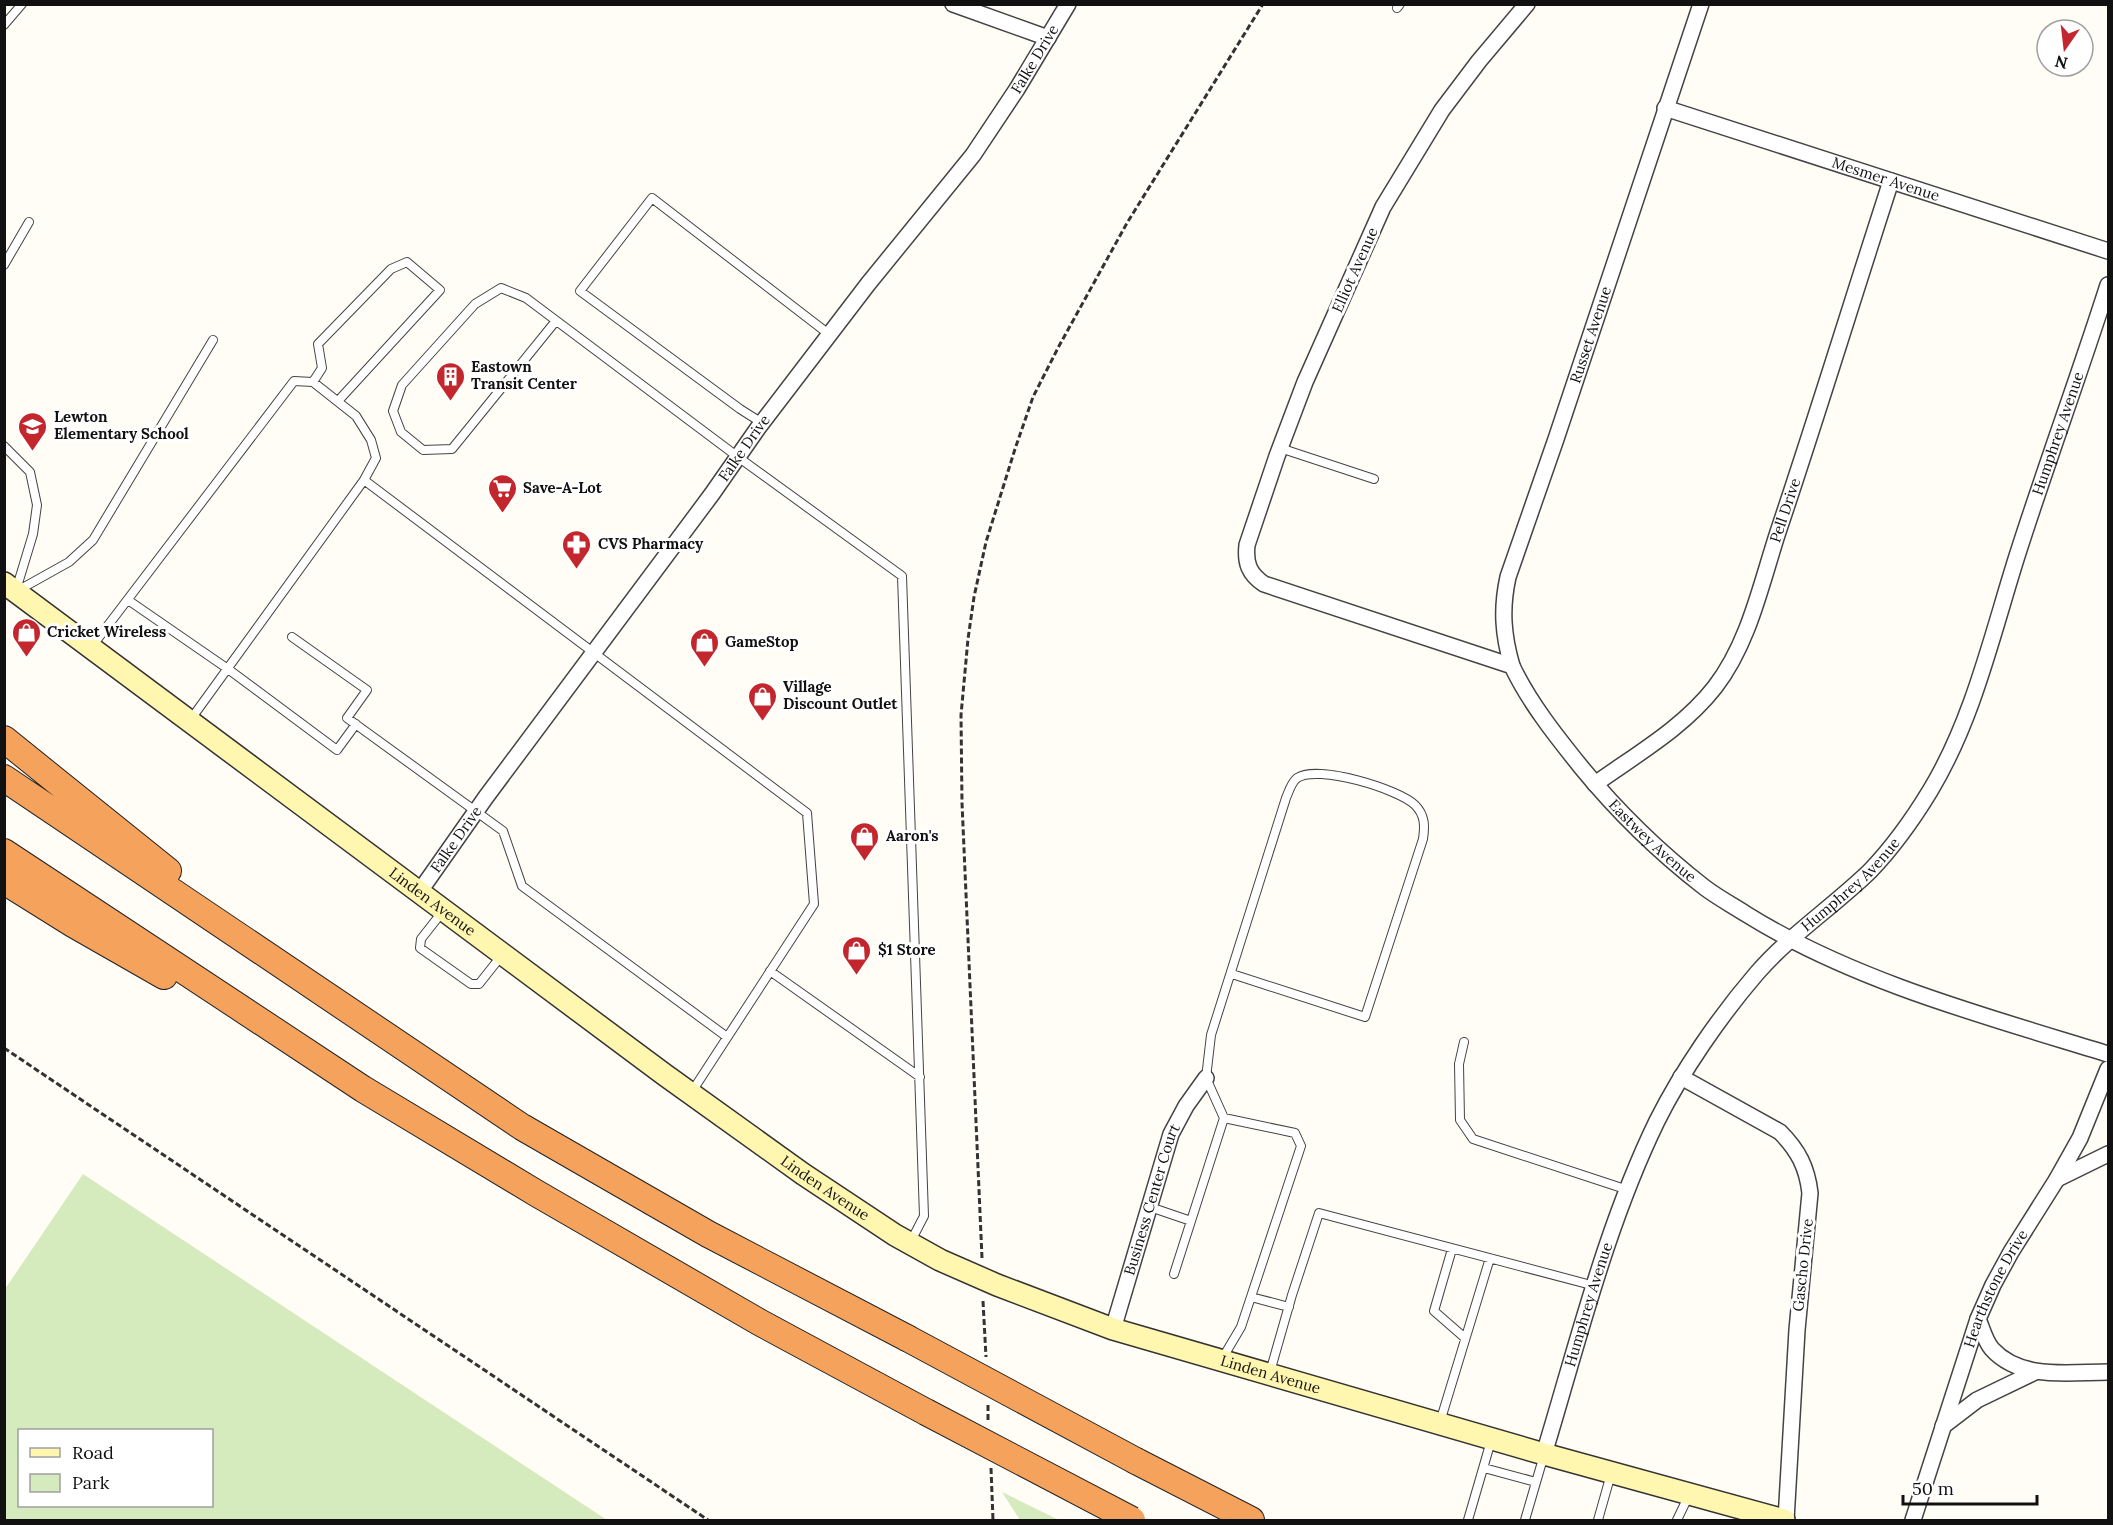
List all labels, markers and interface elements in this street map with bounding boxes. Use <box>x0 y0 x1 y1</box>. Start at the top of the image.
north arrow <box>2035 18 2095 78</box>
street label: Falke Drive <box>1007 21 1062 97</box>
text: N <box>2053 51 2070 74</box>
street label: Mesmer Avenue <box>1830 153 1942 205</box>
street label: Elliot Avenue <box>1327 224 1382 315</box>
street label: Russet Avenue <box>1565 284 1615 386</box>
place label: Eastown Transit Center <box>471 357 578 393</box>
building icon: Eastown Transit Center <box>434 360 466 402</box>
street label: Humphrey Avenue <box>2028 369 2087 498</box>
place label: Lewton Elementary School <box>54 407 189 443</box>
school or university icon: Lewton Elementary School <box>17 410 49 452</box>
street label: Falke Drive <box>714 411 774 485</box>
supermarket icon: Save-A-Lot <box>486 472 518 514</box>
street label: Pell Drive <box>1765 476 1804 545</box>
place label: Save-A-Lot <box>523 478 603 497</box>
pharmacy icon: CVS Pharmacy <box>561 528 593 570</box>
place label: CVS Pharmacy <box>598 534 704 553</box>
shop icon: Cricket Wireless <box>10 616 42 658</box>
place label: Cricket Wireless <box>47 622 166 641</box>
shop icon: GameStop <box>688 626 720 668</box>
place label: GameStop <box>725 632 799 651</box>
place label: Village Discount Outlet <box>783 677 898 713</box>
shop icon: Village Discount Outlet <box>746 680 778 722</box>
street label: Eastwey Avenue <box>1605 795 1700 886</box>
street label: Falke Drive <box>426 802 486 876</box>
shop icon: Aaron's <box>849 820 881 862</box>
place label: Aaron's <box>886 826 939 845</box>
street label: Humphrey Avenue <box>1797 834 1904 935</box>
street label: Linden Avenue <box>386 863 480 940</box>
shop icon: $1 Store <box>841 934 873 976</box>
place label: $1 Store <box>878 940 936 959</box>
street label: Business Center Court <box>1119 1120 1184 1278</box>
street label: Linden Avenue <box>777 1151 873 1224</box>
street label: Gascho Drive <box>1788 1218 1817 1312</box>
street label: Hearthstone Drive <box>1959 1226 2032 1350</box>
street label: Humphrey Avenue <box>1560 1240 1616 1369</box>
street label: Linden Avenue <box>1218 1351 1323 1398</box>
legend <box>18 1429 213 1507</box>
text: Road <box>72 1441 114 1464</box>
scale bar <box>1903 1468 2036 1506</box>
text: Park <box>72 1471 110 1494</box>
text: 50 m <box>1912 1477 1954 1500</box>

